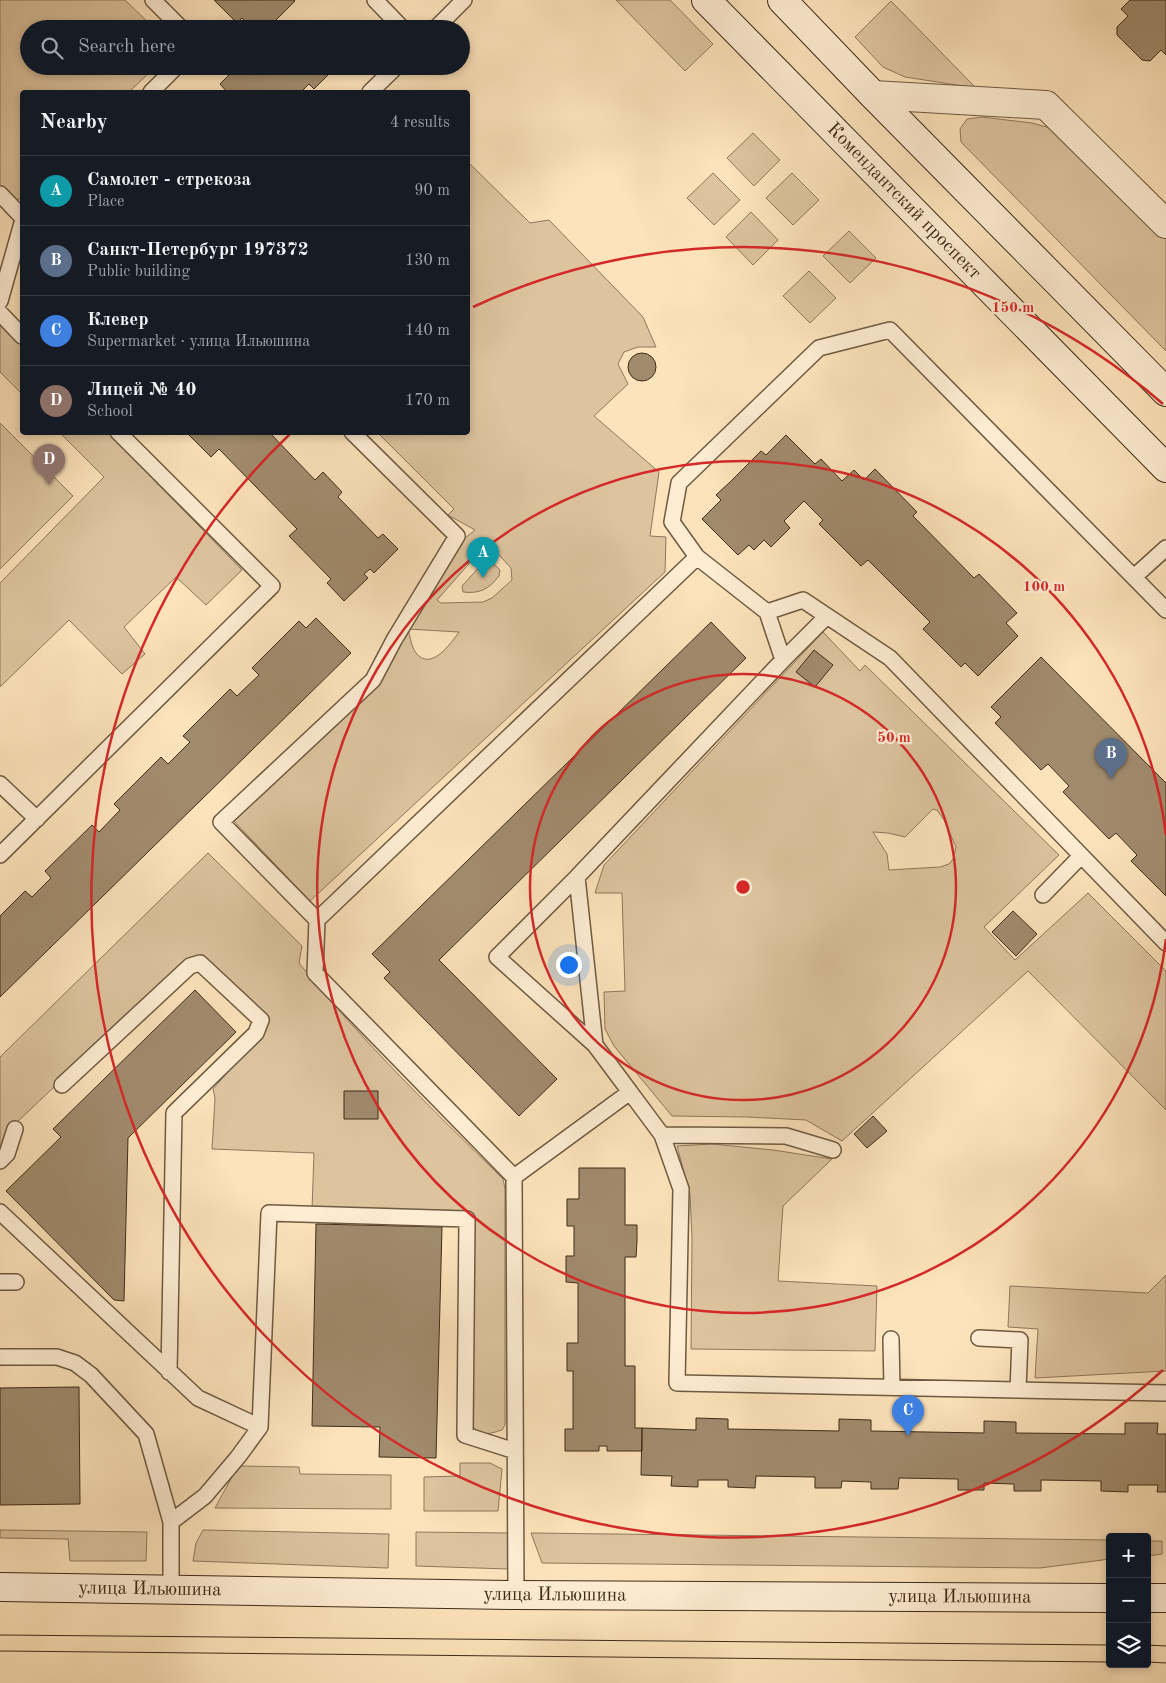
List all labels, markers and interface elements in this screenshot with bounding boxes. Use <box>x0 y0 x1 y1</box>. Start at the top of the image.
search box <box>20 20 470 75</box>
icon: search <box>38 34 66 62</box>
text: Search here <box>78 38 175 57</box>
text: Nearby <box>40 112 108 133</box>
text: 4 results <box>390 115 450 131</box>
street label: Комендантский проспект <box>823 119 984 283</box>
text: Самолет - стрекоза <box>87 171 251 190</box>
text: A <box>50 183 62 199</box>
text: 90 m <box>414 183 450 199</box>
text: Place <box>87 194 124 210</box>
text: Санкт-Петербург 197372 <box>87 241 309 260</box>
text: B <box>50 253 62 269</box>
text: 130 m <box>405 253 450 269</box>
text: Public building <box>87 264 190 280</box>
text: 150 m <box>992 301 1034 316</box>
text: Клевер <box>87 311 149 330</box>
text: C <box>51 323 61 339</box>
text: 140 m <box>405 323 450 339</box>
text: Supermarket · улица Ильюшина <box>87 334 310 350</box>
text: Лицей № 40 <box>87 381 197 400</box>
text: D <box>50 393 62 409</box>
text: 170 m <box>405 393 450 409</box>
text: School <box>87 404 133 420</box>
pin: D <box>33 444 65 485</box>
pin: A <box>467 537 499 578</box>
text: 100 m <box>1023 580 1065 595</box>
text: 50 m <box>877 731 911 746</box>
pin: B <box>1095 738 1127 779</box>
centre of rings <box>734 878 752 896</box>
your location <box>556 952 582 978</box>
pin: C <box>892 1395 924 1436</box>
map controls <box>1106 1533 1151 1668</box>
button: + <box>1106 1533 1151 1578</box>
button: − <box>1106 1578 1151 1623</box>
street label: улица Ильюшина <box>78 1579 222 1600</box>
street label: улица Ильюшина <box>483 1585 627 1605</box>
street label: улица Ильюшина <box>888 1587 1032 1607</box>
button: layers <box>1106 1623 1151 1668</box>

